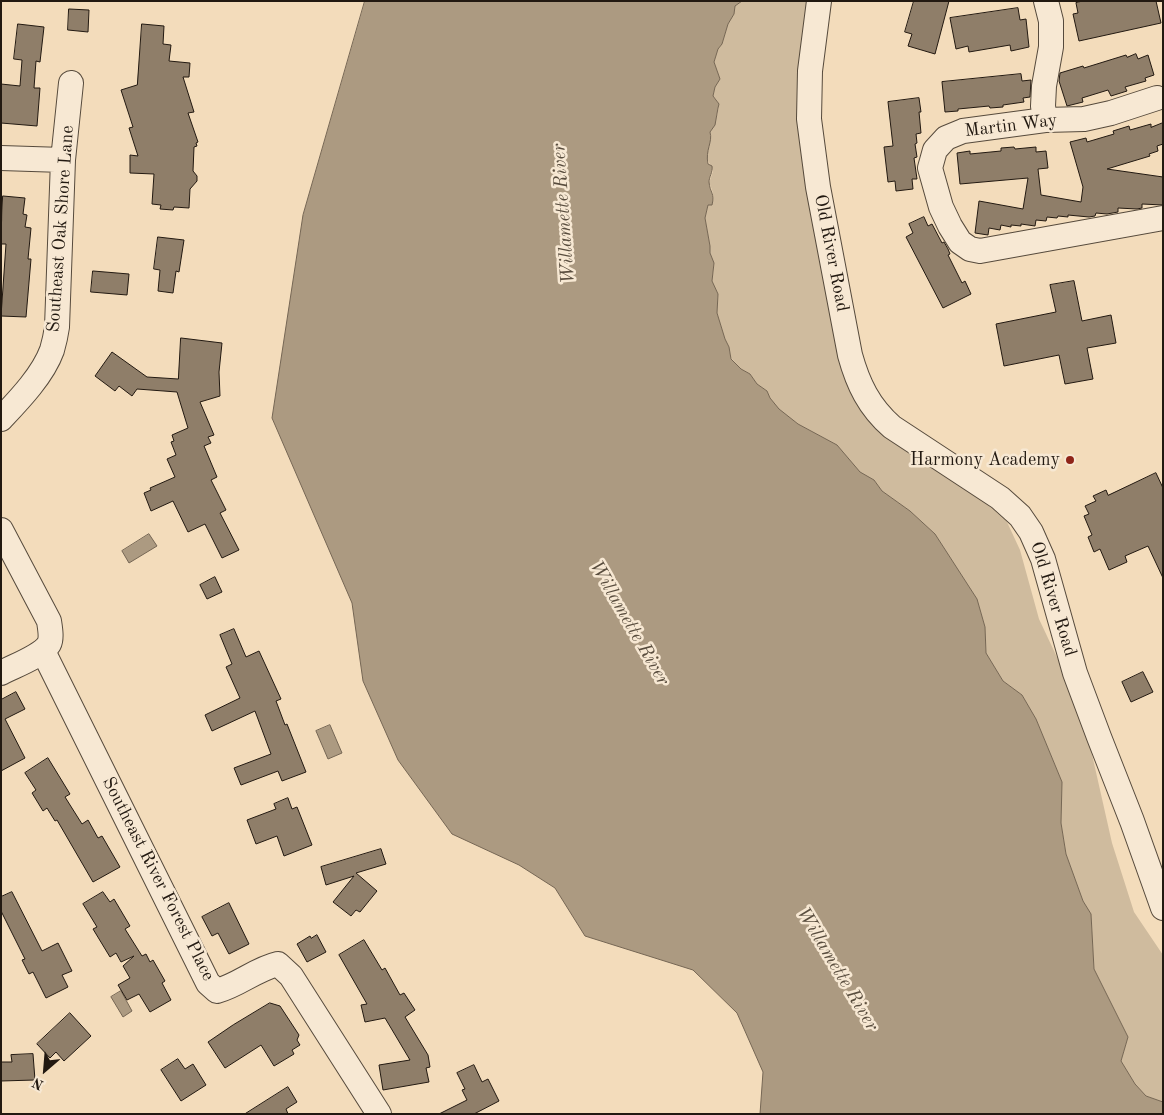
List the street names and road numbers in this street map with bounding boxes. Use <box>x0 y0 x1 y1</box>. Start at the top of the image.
street label: Martin Way <box>963 110 1059 142</box>
street label: Southeast Oak Shore Lane <box>43 125 79 333</box>
street label: Old River Road <box>809 192 853 314</box>
street label: Old River Road <box>1025 539 1081 659</box>
street label: Southeast River Forest Place <box>97 773 219 985</box>

